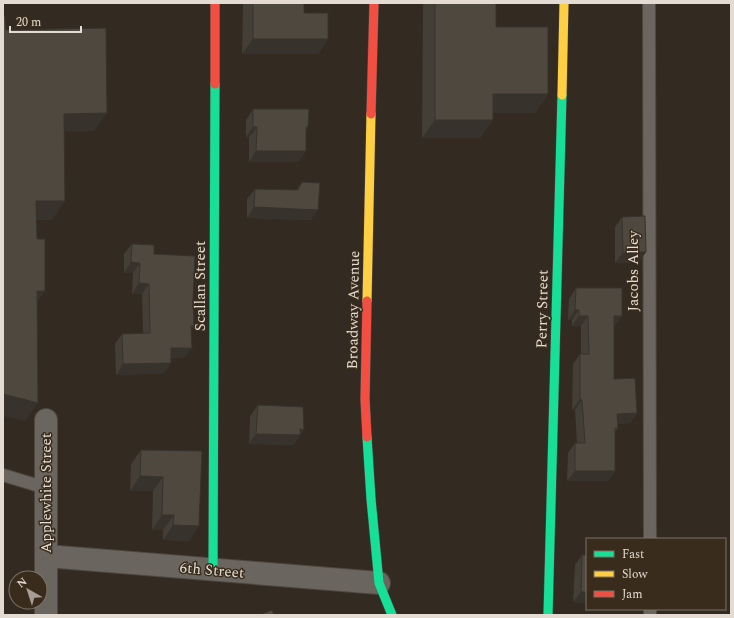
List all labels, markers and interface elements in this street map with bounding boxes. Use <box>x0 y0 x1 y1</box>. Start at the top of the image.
scale bar <box>10 8 81 34</box>
text: 20 m <box>16 13 41 32</box>
street label: Jacobs Alley <box>622 230 645 311</box>
street label: Scallan Street <box>189 241 212 331</box>
street label: Broadway Avenue <box>341 250 366 370</box>
street label: Perry Street <box>530 269 555 349</box>
street label: Applewhite Street <box>35 433 58 553</box>
legend <box>586 538 726 610</box>
text: Fast <box>622 545 644 564</box>
street label: 6th Street <box>179 556 245 585</box>
text: Slow <box>622 565 648 584</box>
north arrow <box>8 570 48 610</box>
text: N <box>13 573 31 592</box>
text: Jam <box>622 585 643 604</box>

